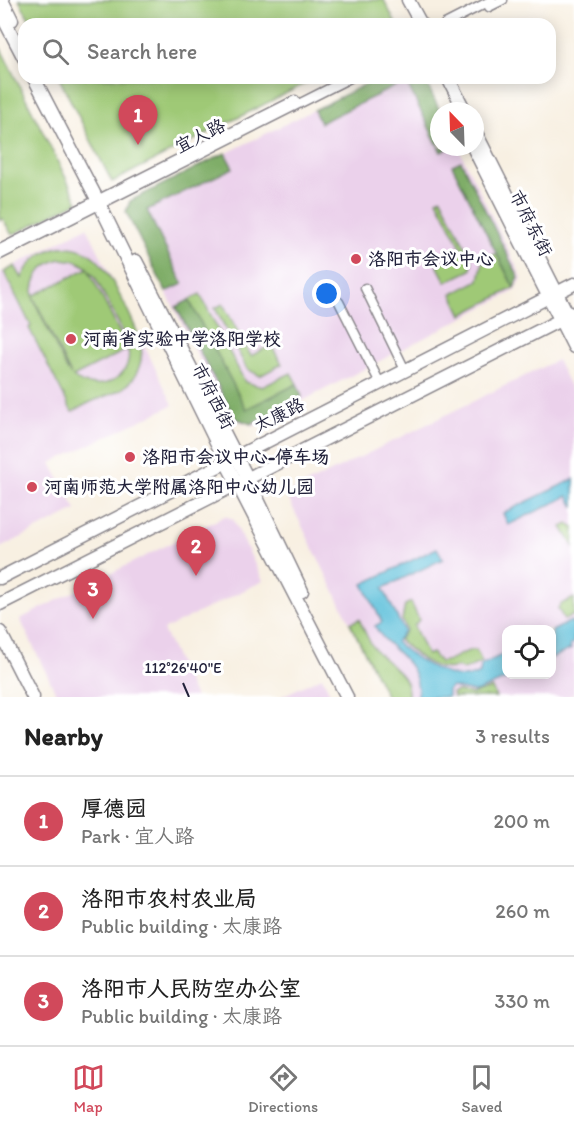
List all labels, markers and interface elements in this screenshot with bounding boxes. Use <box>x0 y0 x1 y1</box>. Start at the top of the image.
search box <box>18 18 556 84</box>
icon: search <box>39 35 72 68</box>
text: Search here <box>87 38 197 65</box>
pin: 1 <box>118 96 158 145</box>
north arrow <box>430 102 484 156</box>
street label: 宜人路 <box>171 114 229 158</box>
street label: 市府东街 <box>505 186 557 260</box>
place label: 洛阳市会议中心 <box>368 248 494 270</box>
marker: 洛阳市会议中心 <box>349 252 363 266</box>
your location <box>312 279 341 308</box>
place label: 河南省实验中学洛阳学校 <box>83 328 281 350</box>
marker: 河南省实验中学洛阳学校 <box>64 332 78 346</box>
street label: 市府西街 <box>187 359 239 433</box>
street label: 太康路 <box>250 393 308 437</box>
place label: 洛阳市会议中心-停车场 <box>142 446 329 468</box>
marker: 洛阳市会议中心-停车场 <box>123 450 137 464</box>
place label: 河南师范大学附属洛阳中心幼儿园 <box>44 476 314 498</box>
marker: 河南师范大学附属洛阳中心幼儿园 <box>25 480 39 494</box>
pin: 2 <box>176 526 216 576</box>
pin: 3 <box>74 570 112 619</box>
map controls <box>502 625 556 679</box>
button: locate <box>502 625 556 679</box>
text: 112°26'40"E <box>145 659 221 677</box>
text: Nearby <box>24 720 103 752</box>
text: 3 results <box>475 724 550 748</box>
text: 厚德园 <box>81 795 147 822</box>
text: 1 <box>39 809 48 833</box>
text: 200 m <box>494 809 550 833</box>
text: Park · 宜人路 <box>81 824 194 848</box>
text: 洛阳市农村农业局 <box>81 885 257 912</box>
text: 2 <box>38 899 49 923</box>
text: 260 m <box>495 899 550 923</box>
text: Public building · 太康路 <box>81 914 282 938</box>
text: 洛阳市人民防空办公室 <box>81 975 301 1002</box>
text: 3 <box>38 989 49 1013</box>
text: 330 m <box>495 989 550 1013</box>
text: Public building · 太康路 <box>81 1004 282 1028</box>
tab: Map <box>72 1061 105 1116</box>
tab: Directions <box>248 1061 318 1116</box>
tab: Saved <box>462 1061 502 1116</box>

